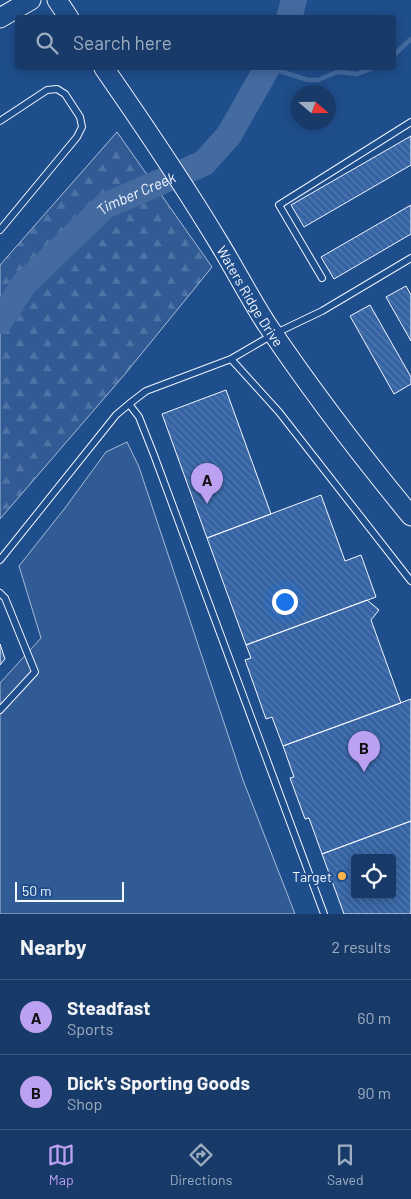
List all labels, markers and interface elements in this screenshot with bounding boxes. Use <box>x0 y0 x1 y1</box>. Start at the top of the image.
search box <box>15 15 396 70</box>
icon: search <box>33 29 61 57</box>
text: Search here <box>73 31 172 54</box>
north arrow <box>291 85 336 130</box>
water label: Timber Creek <box>92 167 179 219</box>
street label: Waters Ridge Drive <box>214 242 288 349</box>
pin: A <box>191 463 223 504</box>
your location <box>272 589 298 615</box>
pin: B <box>348 731 380 772</box>
map controls <box>351 854 396 899</box>
button: locate <box>351 854 396 899</box>
place label: Target <box>292 868 332 885</box>
marker: Target <box>336 870 348 882</box>
scale bar <box>15 879 124 902</box>
text: 50 m <box>22 882 51 899</box>
text: Nearby <box>20 934 86 959</box>
text: 2 results <box>332 937 391 956</box>
text: Steadfast <box>67 996 150 1019</box>
text: A <box>31 1008 41 1027</box>
text: 60 m <box>357 1008 391 1027</box>
text: Sports <box>67 1019 113 1038</box>
text: Dick's Sporting Goods <box>67 1071 250 1094</box>
text: B <box>31 1083 41 1102</box>
text: 90 m <box>357 1083 391 1102</box>
text: Shop <box>67 1094 102 1113</box>
tab: Map <box>47 1141 75 1188</box>
tab: Directions <box>170 1141 232 1188</box>
tab: Saved <box>327 1141 364 1188</box>

